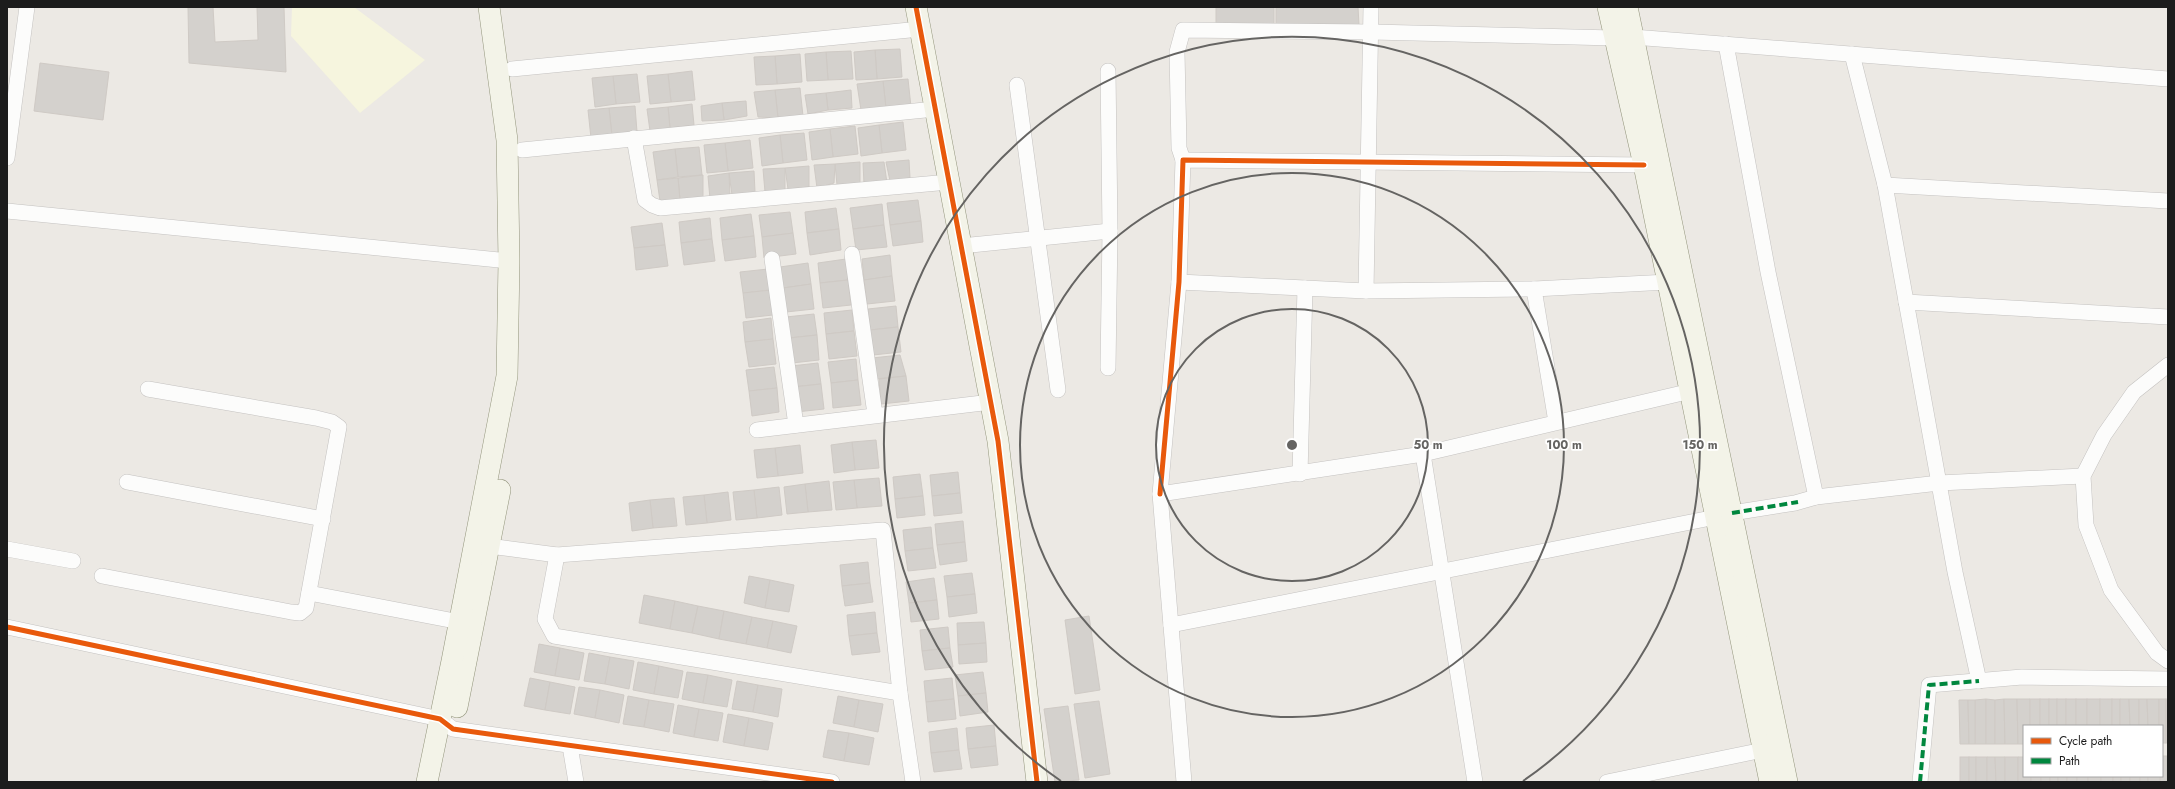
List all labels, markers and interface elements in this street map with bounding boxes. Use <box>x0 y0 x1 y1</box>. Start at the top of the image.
text: 50 m <box>1413 436 1443 454</box>
text: 100 m <box>1546 436 1582 454</box>
text: 150 m <box>1682 436 1718 454</box>
centre of rings <box>1285 438 1299 452</box>
legend <box>2023 725 2163 777</box>
text: Cycle path <box>2059 732 2112 750</box>
text: Path <box>2059 752 2080 770</box>

